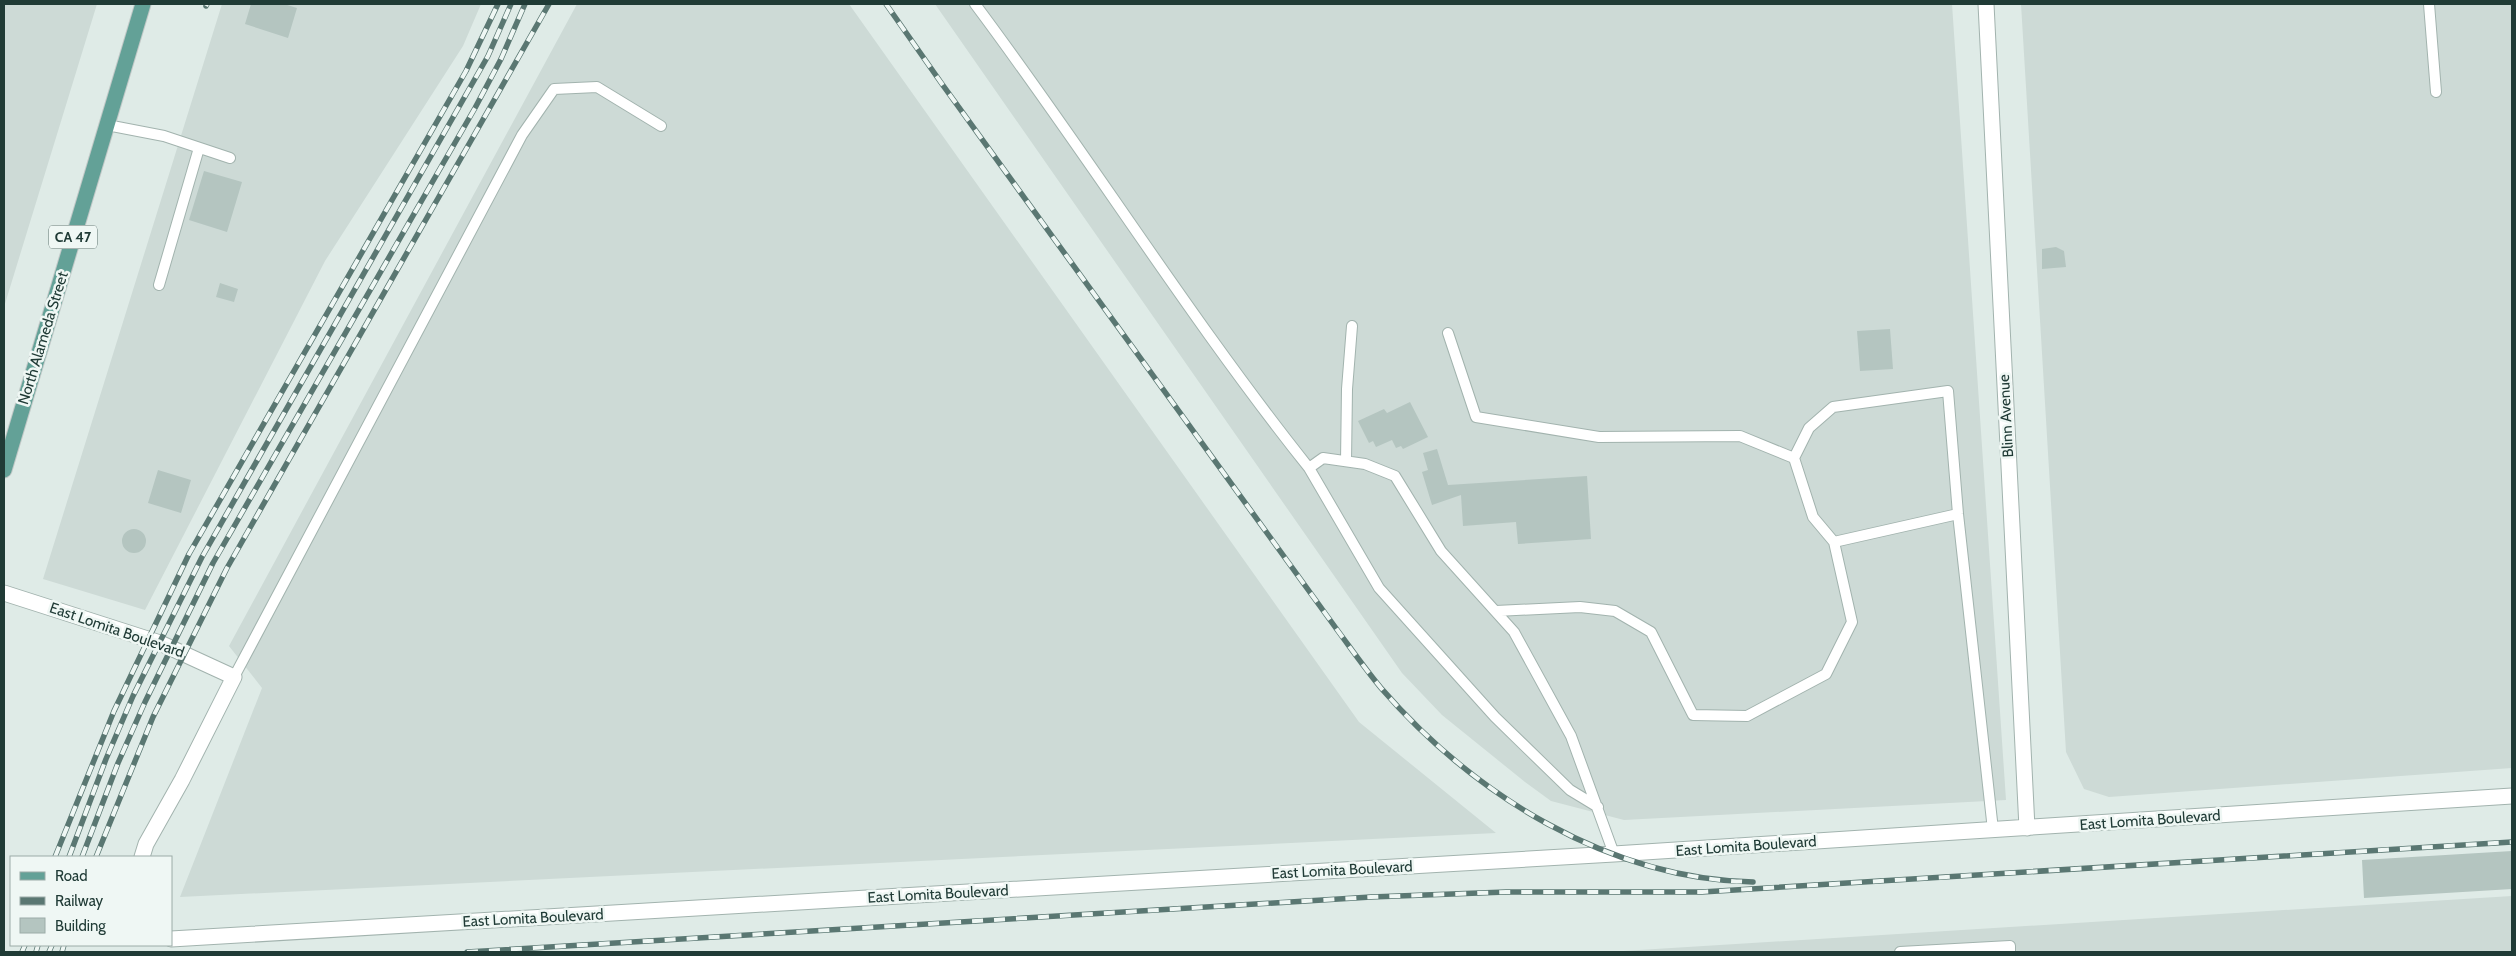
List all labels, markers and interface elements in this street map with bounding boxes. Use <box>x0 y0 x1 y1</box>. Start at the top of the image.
road number: CA 47 <box>49 226 97 248</box>
street label: North Alameda Street <box>14 269 72 407</box>
street label: Blinn Avenue <box>1995 374 2017 458</box>
street label: East Lomita Boulevard <box>47 598 187 662</box>
street label: East Lomita Boulevard <box>2079 806 2221 834</box>
street label: East Lomita Boulevard <box>1675 832 1817 860</box>
legend <box>10 856 172 946</box>
street label: East Lomita Boulevard <box>1271 857 1413 883</box>
text: Road <box>55 867 88 885</box>
street label: East Lomita Boulevard <box>867 881 1009 907</box>
text: Railway <box>55 892 104 910</box>
street label: East Lomita Boulevard <box>462 905 604 931</box>
text: Building <box>55 917 106 935</box>

